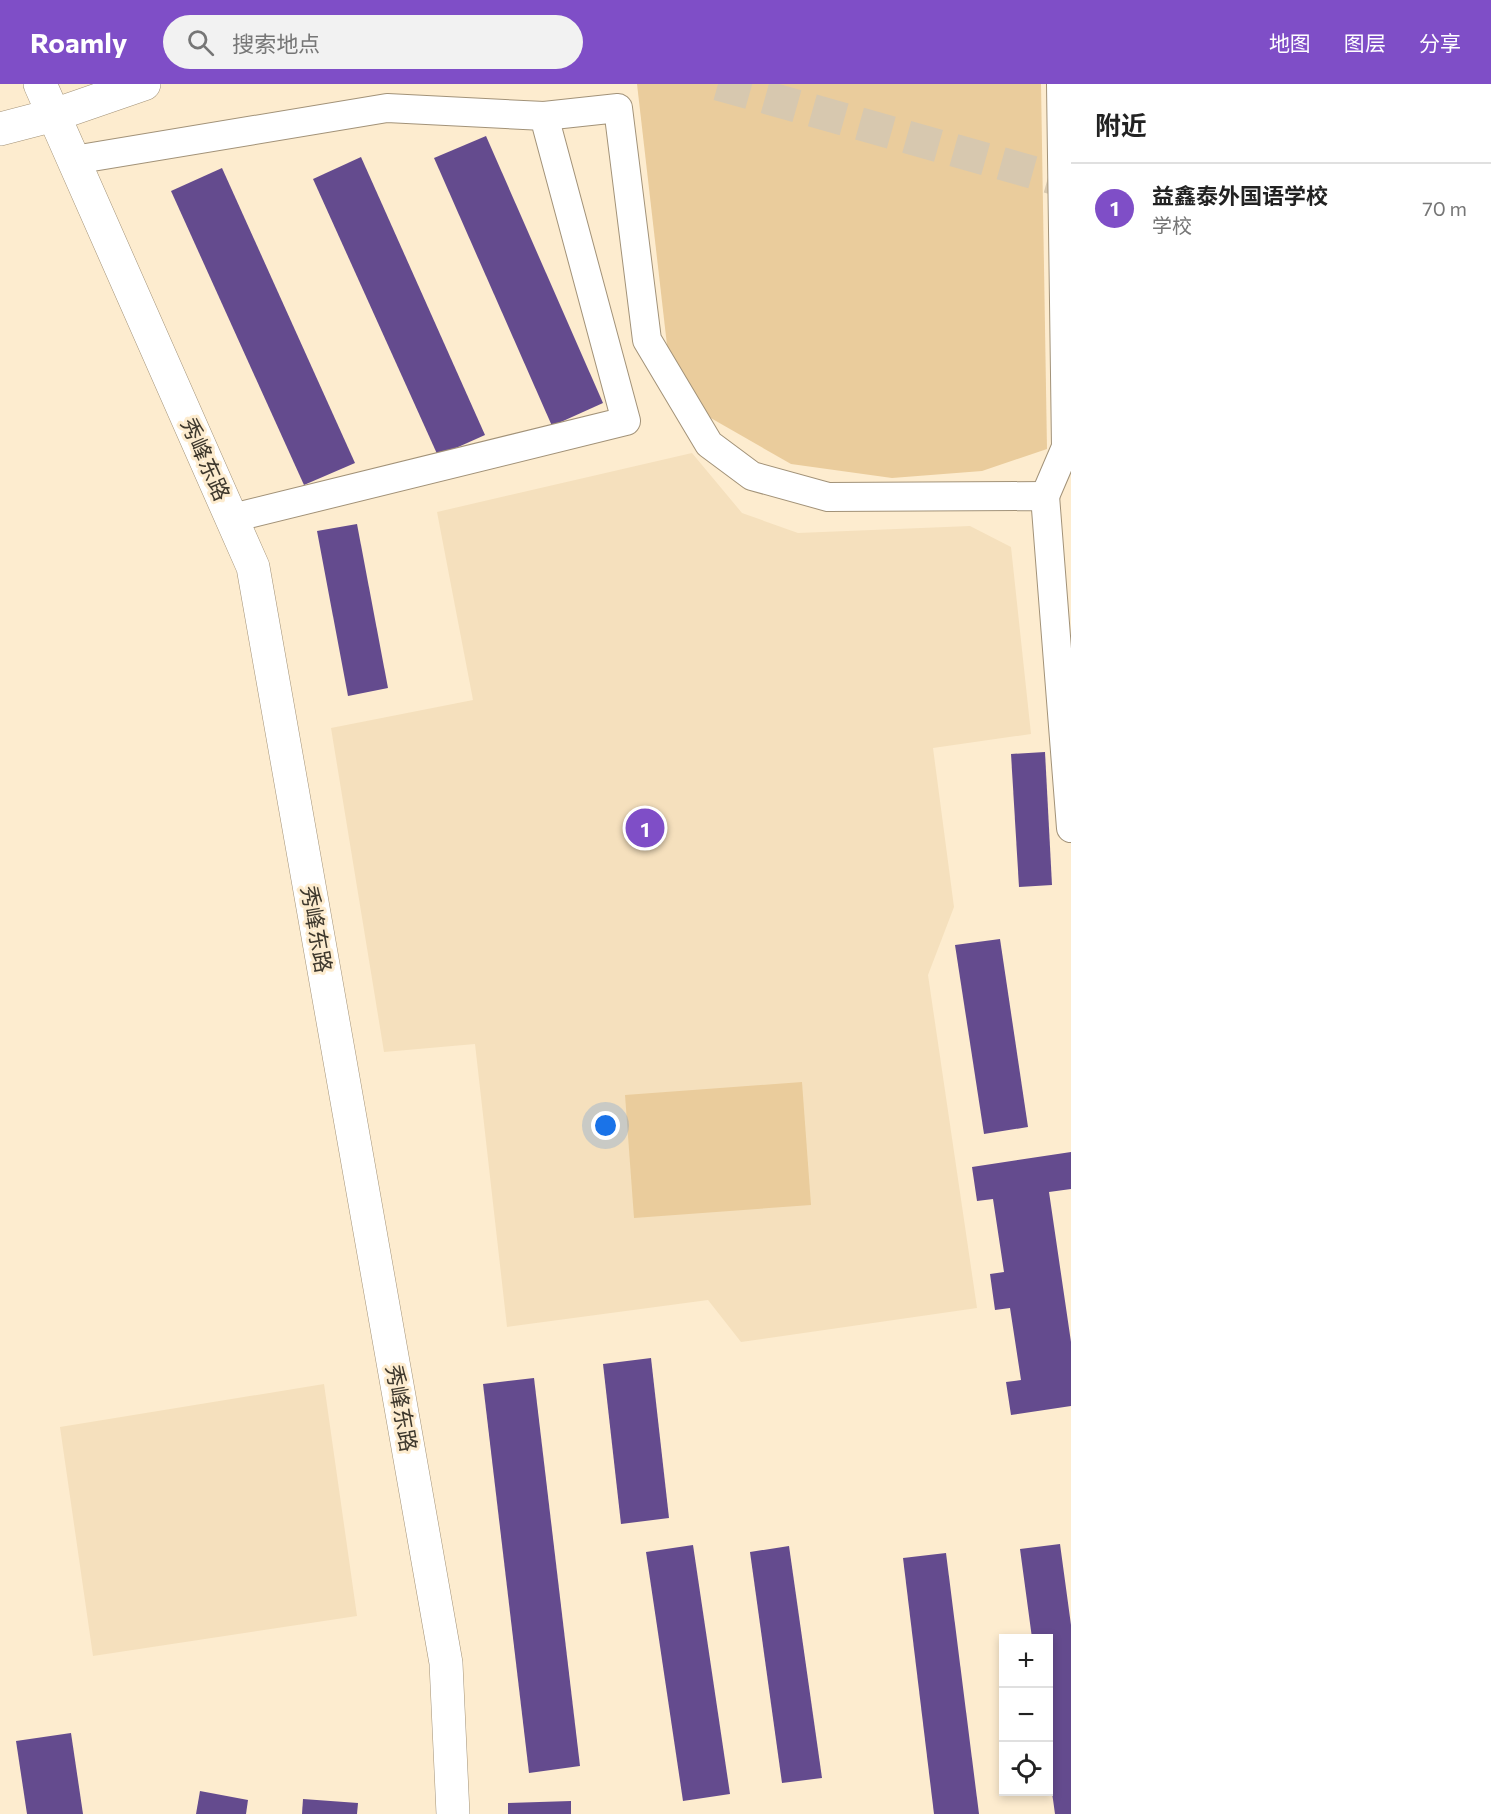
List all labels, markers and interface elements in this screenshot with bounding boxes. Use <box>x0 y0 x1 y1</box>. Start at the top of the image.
search box <box>163 15 583 69</box>
text: Roamly <box>30 25 127 59</box>
icon: search <box>184 26 217 59</box>
text: 搜索地点 <box>232 30 320 57</box>
text: 地图 <box>1269 30 1311 55</box>
text: 图层 <box>1344 30 1386 55</box>
text: 分享 <box>1419 30 1461 55</box>
text: 附近 <box>1095 109 1147 140</box>
text: 益鑫泰外国语学校 <box>1152 182 1328 209</box>
text: 1 <box>1110 196 1119 220</box>
text: 70 m <box>1422 196 1467 220</box>
text: 学校 <box>1152 213 1192 237</box>
street label: 秀峰东路 <box>176 413 236 505</box>
pin: 1 <box>626 806 664 850</box>
street label: 秀峰东路 <box>296 883 338 975</box>
your location <box>591 1111 620 1140</box>
street label: 秀峰东路 <box>381 1362 423 1454</box>
map controls <box>999 1634 1053 1796</box>
button: + <box>999 1634 1053 1688</box>
button: − <box>999 1688 1053 1742</box>
button: locate <box>999 1742 1053 1796</box>

